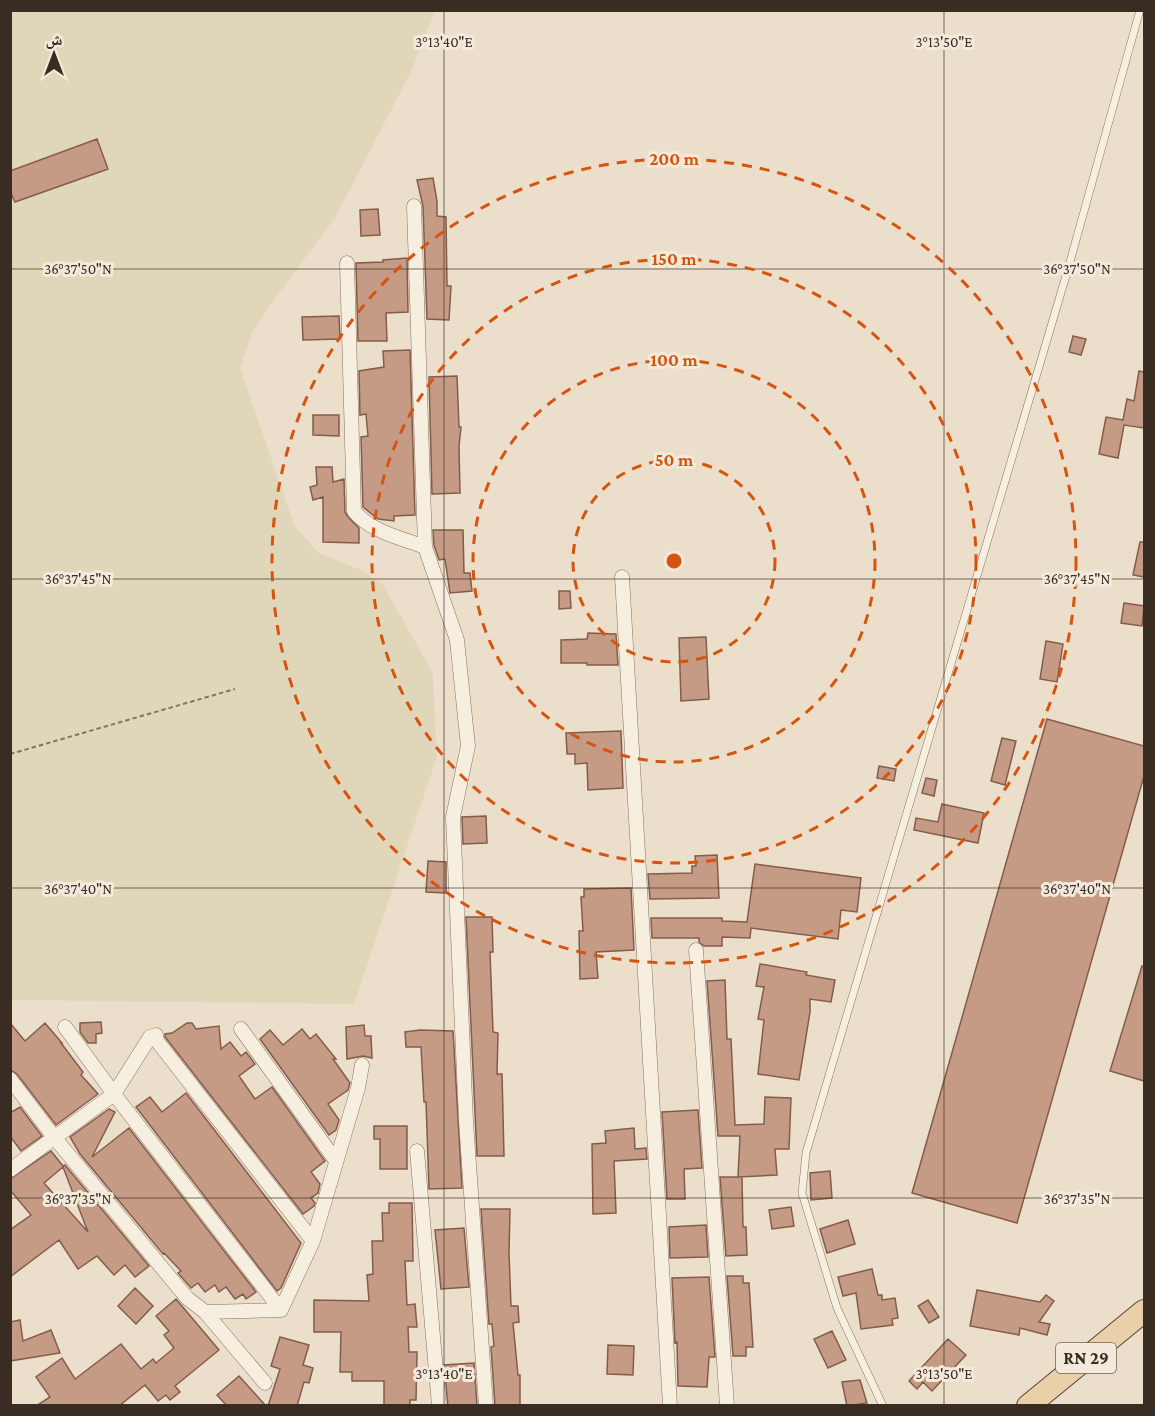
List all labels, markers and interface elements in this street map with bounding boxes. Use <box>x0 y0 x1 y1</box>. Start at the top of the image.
north arrow <box>24 24 84 84</box>
text: ش <box>46 31 63 49</box>
text: 3°13'40"E <box>415 34 473 50</box>
text: 3°13'50"E <box>916 34 972 50</box>
text: 200 m <box>649 149 700 169</box>
text: 150 m <box>651 249 697 269</box>
text: 36°37'50"N <box>44 261 112 277</box>
text: 36°37'50"N <box>1043 261 1111 277</box>
text: 100 m <box>650 350 698 370</box>
text: 50 m <box>655 450 694 470</box>
centre of rings <box>664 551 684 571</box>
text: 36°37'45"N <box>45 571 111 587</box>
text: 36°37'45"N <box>1044 571 1110 587</box>
text: 36°37'40"N <box>44 881 112 897</box>
text: 36°37'40"N <box>1043 881 1111 897</box>
text: 36°37'35"N <box>45 1191 111 1207</box>
text: 36°37'35"N <box>1044 1191 1110 1207</box>
road number: RN 29 <box>1056 1343 1116 1373</box>
text: 3°13'40"E <box>415 1366 473 1382</box>
text: 3°13'50"E <box>916 1366 972 1382</box>

